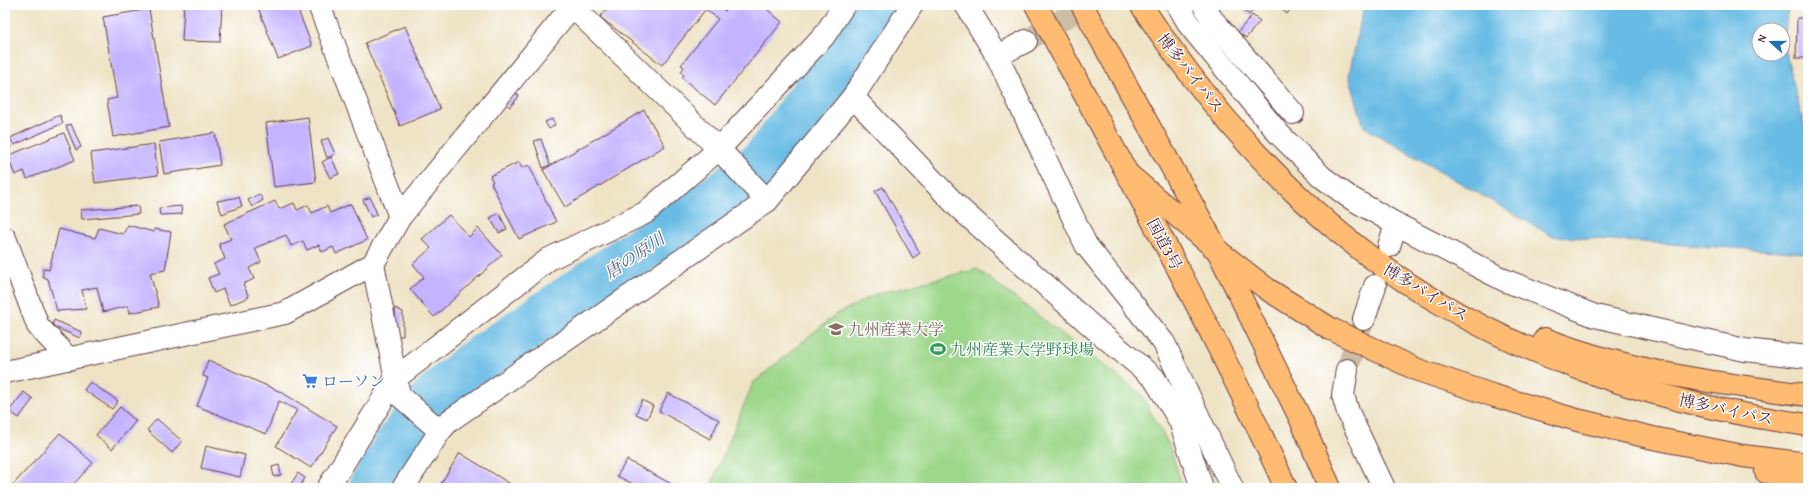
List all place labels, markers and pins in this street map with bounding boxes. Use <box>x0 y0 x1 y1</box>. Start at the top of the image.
place label: 九州産業大学 <box>848 317 944 341</box>
school or university icon: 九州産業大学 <box>827 320 845 338</box>
place label: 九州産業大学野球場 <box>950 337 1094 361</box>
sports icon: 九州産業大学野球場 <box>929 340 947 358</box>
place label: ローソン <box>322 369 385 393</box>
supermarket icon: ローソン <box>301 372 319 390</box>

